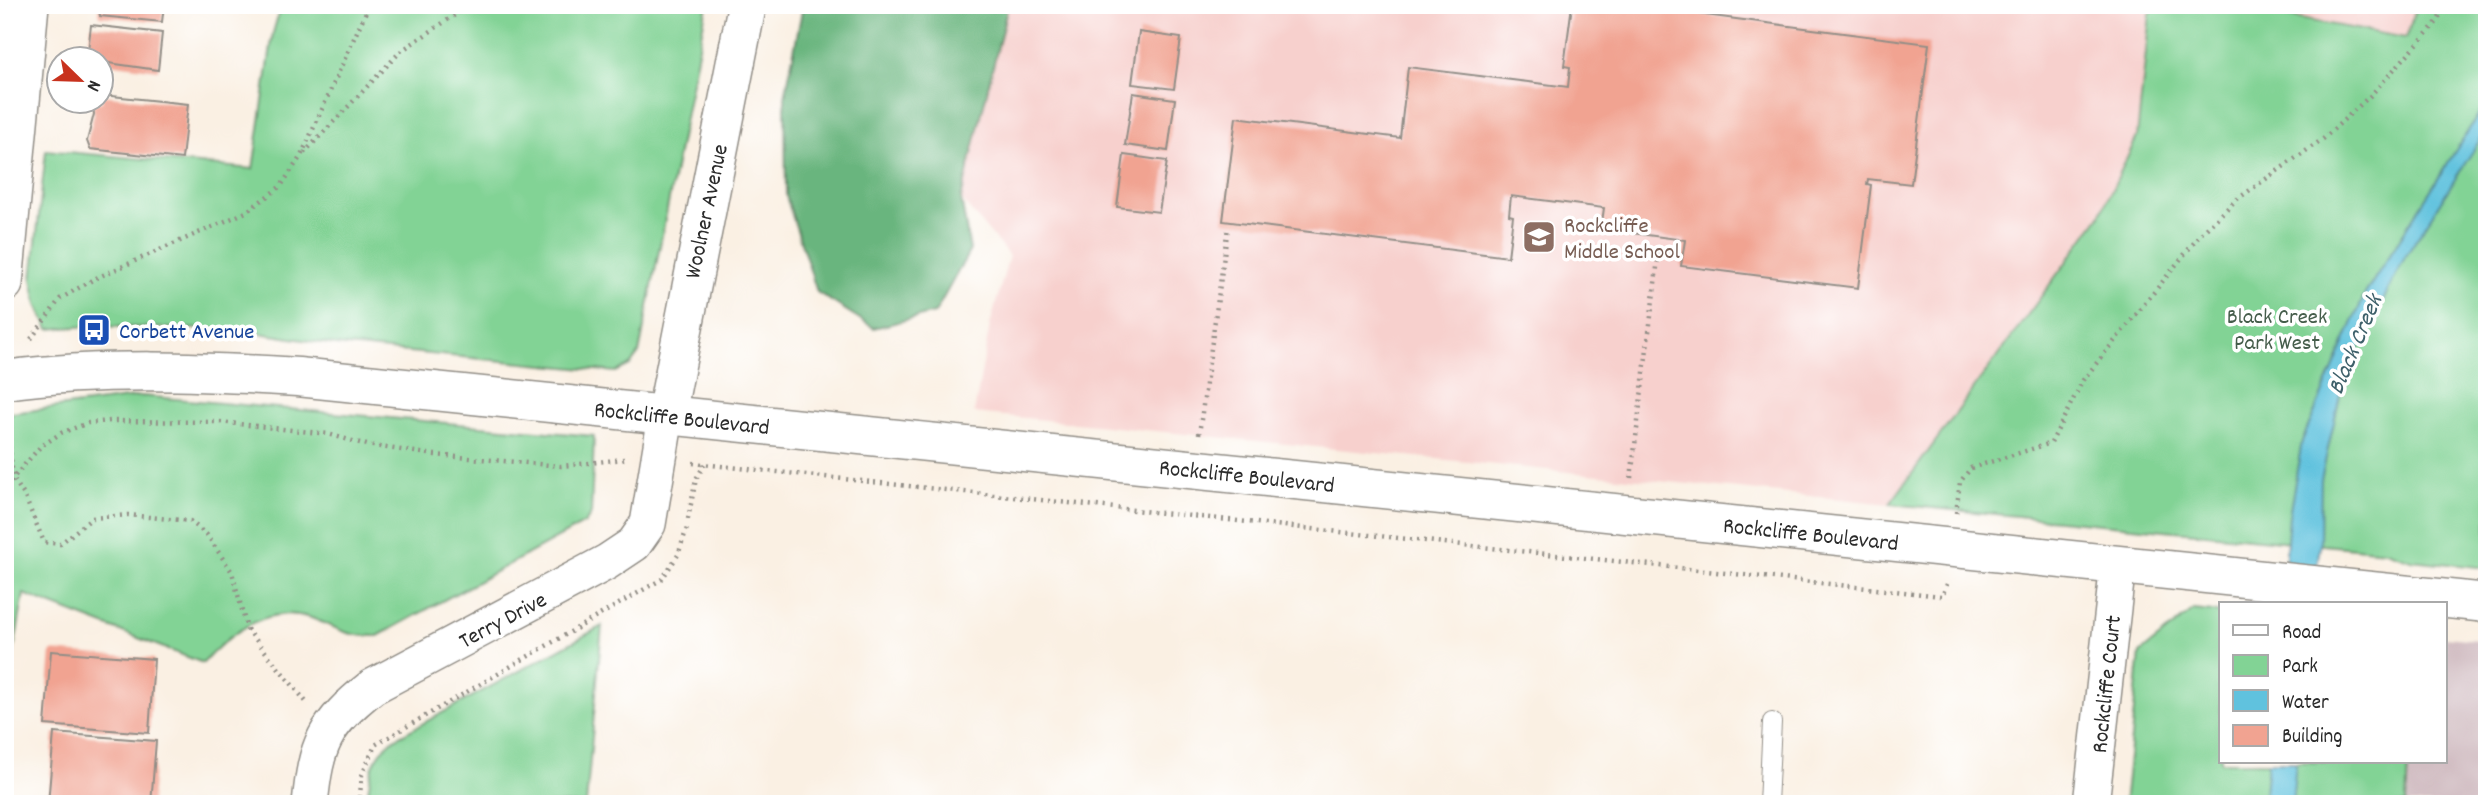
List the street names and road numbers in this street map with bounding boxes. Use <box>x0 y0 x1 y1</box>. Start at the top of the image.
street label: Woolner Avenue <box>678 141 739 282</box>
street label: Rockcliffe Boulevard <box>592 395 771 446</box>
street label: Rockcliffe Boulevard <box>1157 453 1336 504</box>
street label: Rockcliffe Boulevard <box>1721 511 1900 562</box>
street label: Terry Drive <box>454 585 553 659</box>
street label: Rockcliffe Court <box>2085 614 2132 755</box>

